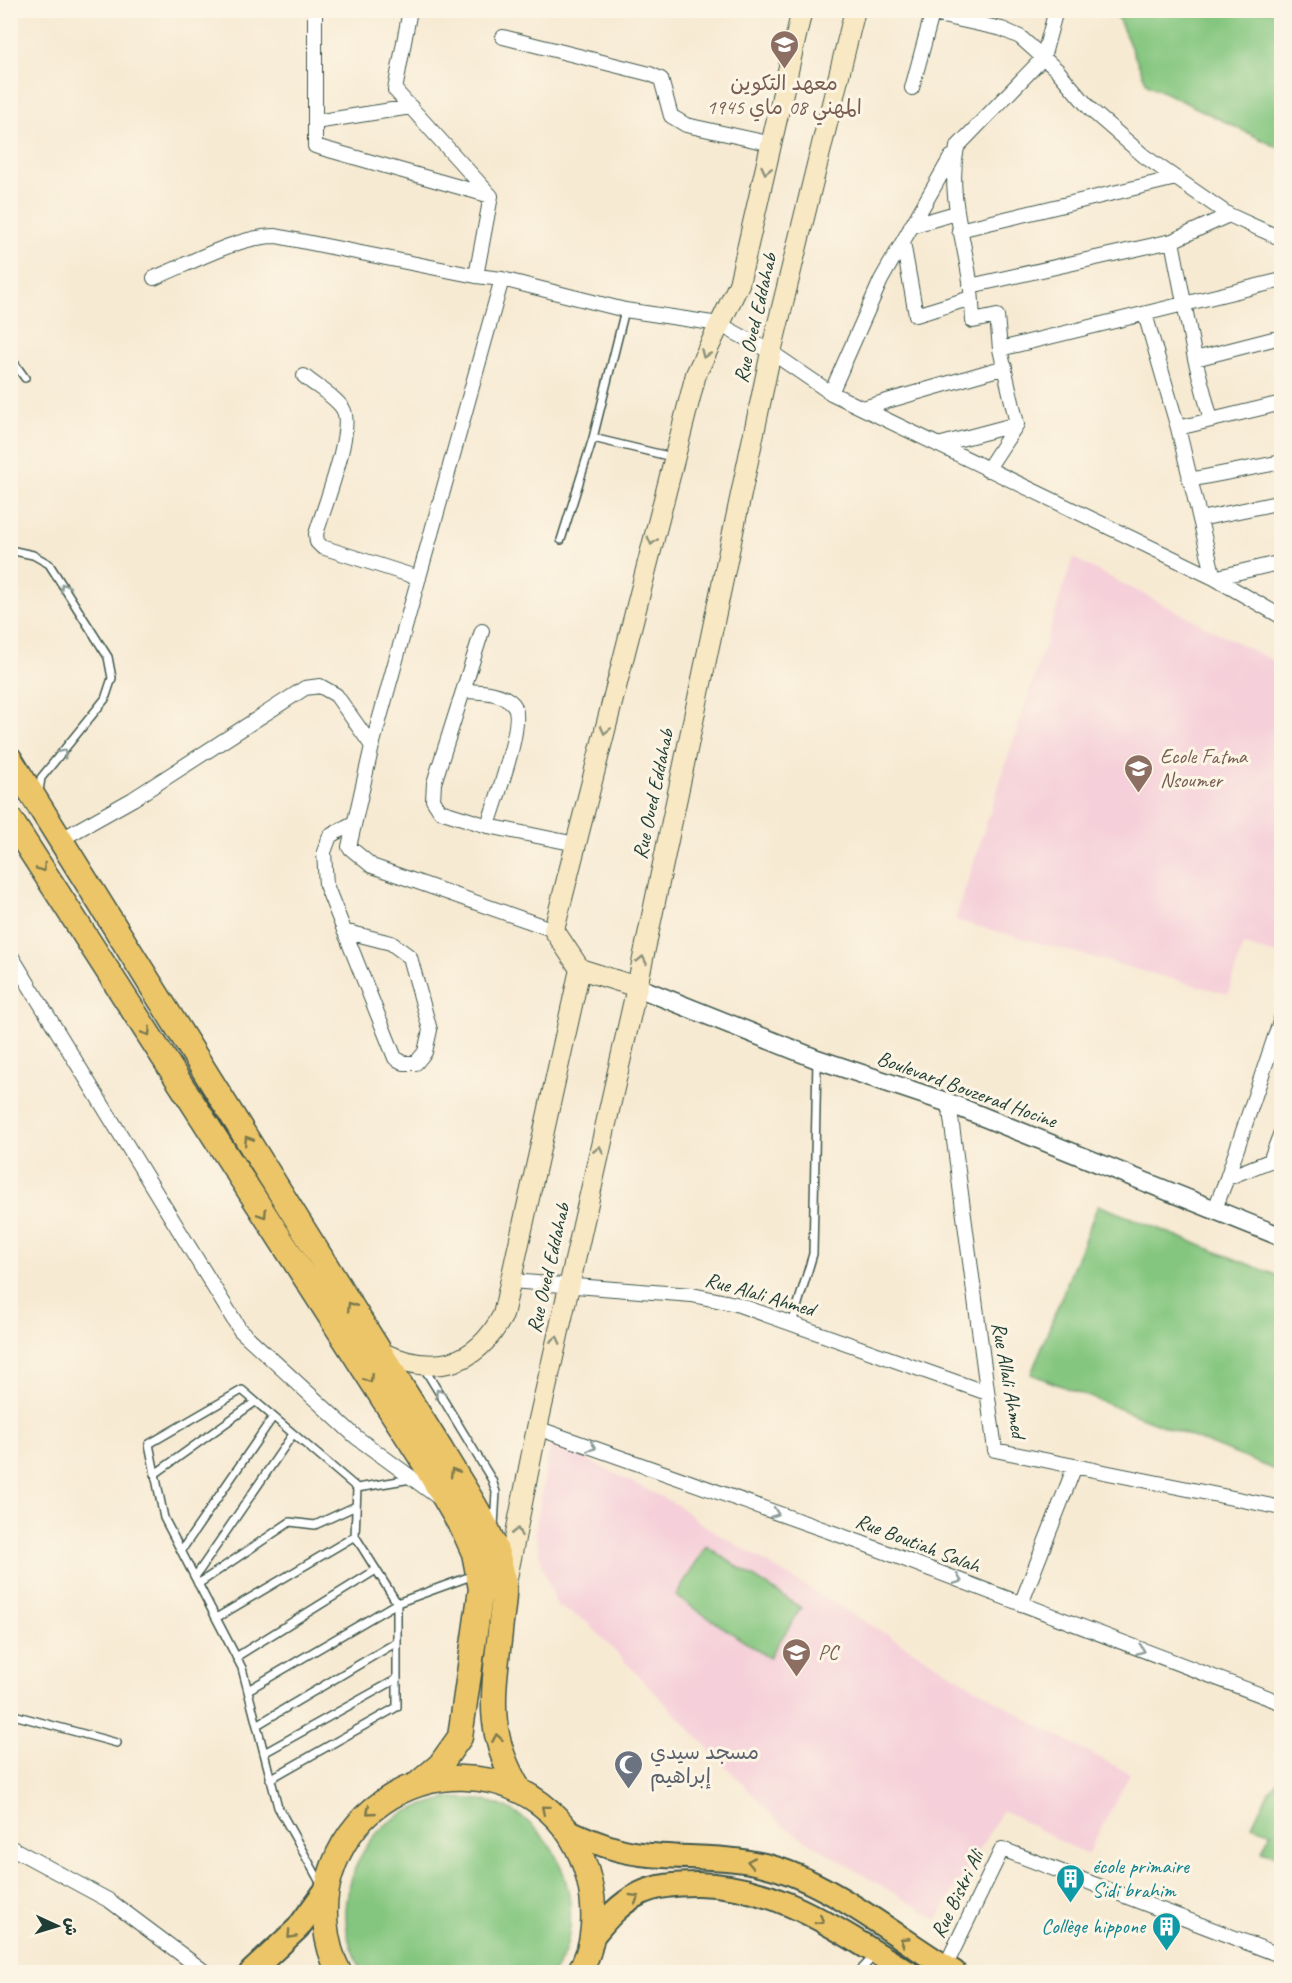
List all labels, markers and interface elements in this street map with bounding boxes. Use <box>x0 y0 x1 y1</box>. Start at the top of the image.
school or university icon: معهد التكوين المهني 08 ماي 1945 <box>768 28 800 70</box>
place label: معهد التكوين المهني 08 ماي 1945 <box>706 70 862 126</box>
one-way arrow <box>760 165 773 175</box>
street label: Rue Oued Eddahab <box>727 249 783 385</box>
one-way arrow <box>700 347 712 358</box>
one-way arrow <box>647 536 660 546</box>
one-way arrow <box>59 583 71 593</box>
one-way arrow <box>599 725 612 735</box>
street label: Rue Oued Eddahab <box>627 725 680 861</box>
place label: Ecole Fatma Nsoumer <box>1160 743 1249 793</box>
one-way arrow <box>55 749 66 760</box>
school or university icon: Ecole Fatma Nsoumer <box>1123 752 1155 794</box>
one-way arrow <box>35 861 46 872</box>
one-way arrow <box>635 956 648 966</box>
one-way arrow <box>140 1026 151 1037</box>
street label: Boulevard Bouzerad Hocine <box>874 1044 1061 1134</box>
one-way arrow <box>243 1136 255 1146</box>
one-way arrow <box>592 1146 605 1156</box>
street label: Rue Oued Eddahab <box>520 1199 576 1335</box>
one-way arrow <box>256 1208 267 1219</box>
street label: Rue Alali Ahmed <box>702 1266 821 1323</box>
one-way arrow <box>347 1302 359 1312</box>
street label: Rue Allali Ahmed <box>986 1320 1032 1443</box>
one-way arrow <box>549 1336 562 1346</box>
one-way arrow <box>362 1372 373 1383</box>
one-way arrow <box>434 1389 446 1399</box>
one-way arrow <box>586 1440 597 1453</box>
one-way arrow <box>449 1467 461 1478</box>
one-way arrow <box>770 1505 780 1518</box>
street label: Rue Boutiah Salah <box>852 1507 985 1579</box>
one-way arrow <box>510 1527 523 1537</box>
one-way arrow <box>952 1573 963 1586</box>
school or university icon: PC <box>781 1636 813 1678</box>
place label: PC <box>818 1639 841 1665</box>
one-way arrow <box>1135 1642 1145 1655</box>
one-way arrow <box>491 1733 504 1743</box>
place label: مسجد سيدي إبراهيم <box>650 1739 759 1792</box>
mosque icon: مسجد سيدي إبراهيم <box>613 1748 645 1790</box>
one-way arrow <box>366 1804 377 1815</box>
one-way arrow <box>541 1805 552 1816</box>
street label: Rue Biskri Ali <box>925 1843 991 1942</box>
place label: école primaire Sidi brahim <box>1092 1853 1190 1903</box>
one-way arrow <box>746 1856 756 1869</box>
building icon: école primaire Sidi brahim <box>1055 1862 1087 1904</box>
one-way arrow <box>629 1894 639 1905</box>
north arrow <box>27 1896 87 1956</box>
building icon: Collège hippone <box>1150 1910 1182 1952</box>
one-way arrow <box>814 1912 824 1924</box>
place label: Collège hippone <box>1041 1913 1147 1939</box>
text: ش <box>60 1917 82 1936</box>
one-way arrow <box>288 1927 299 1938</box>
one-way arrow <box>900 1937 911 1948</box>

